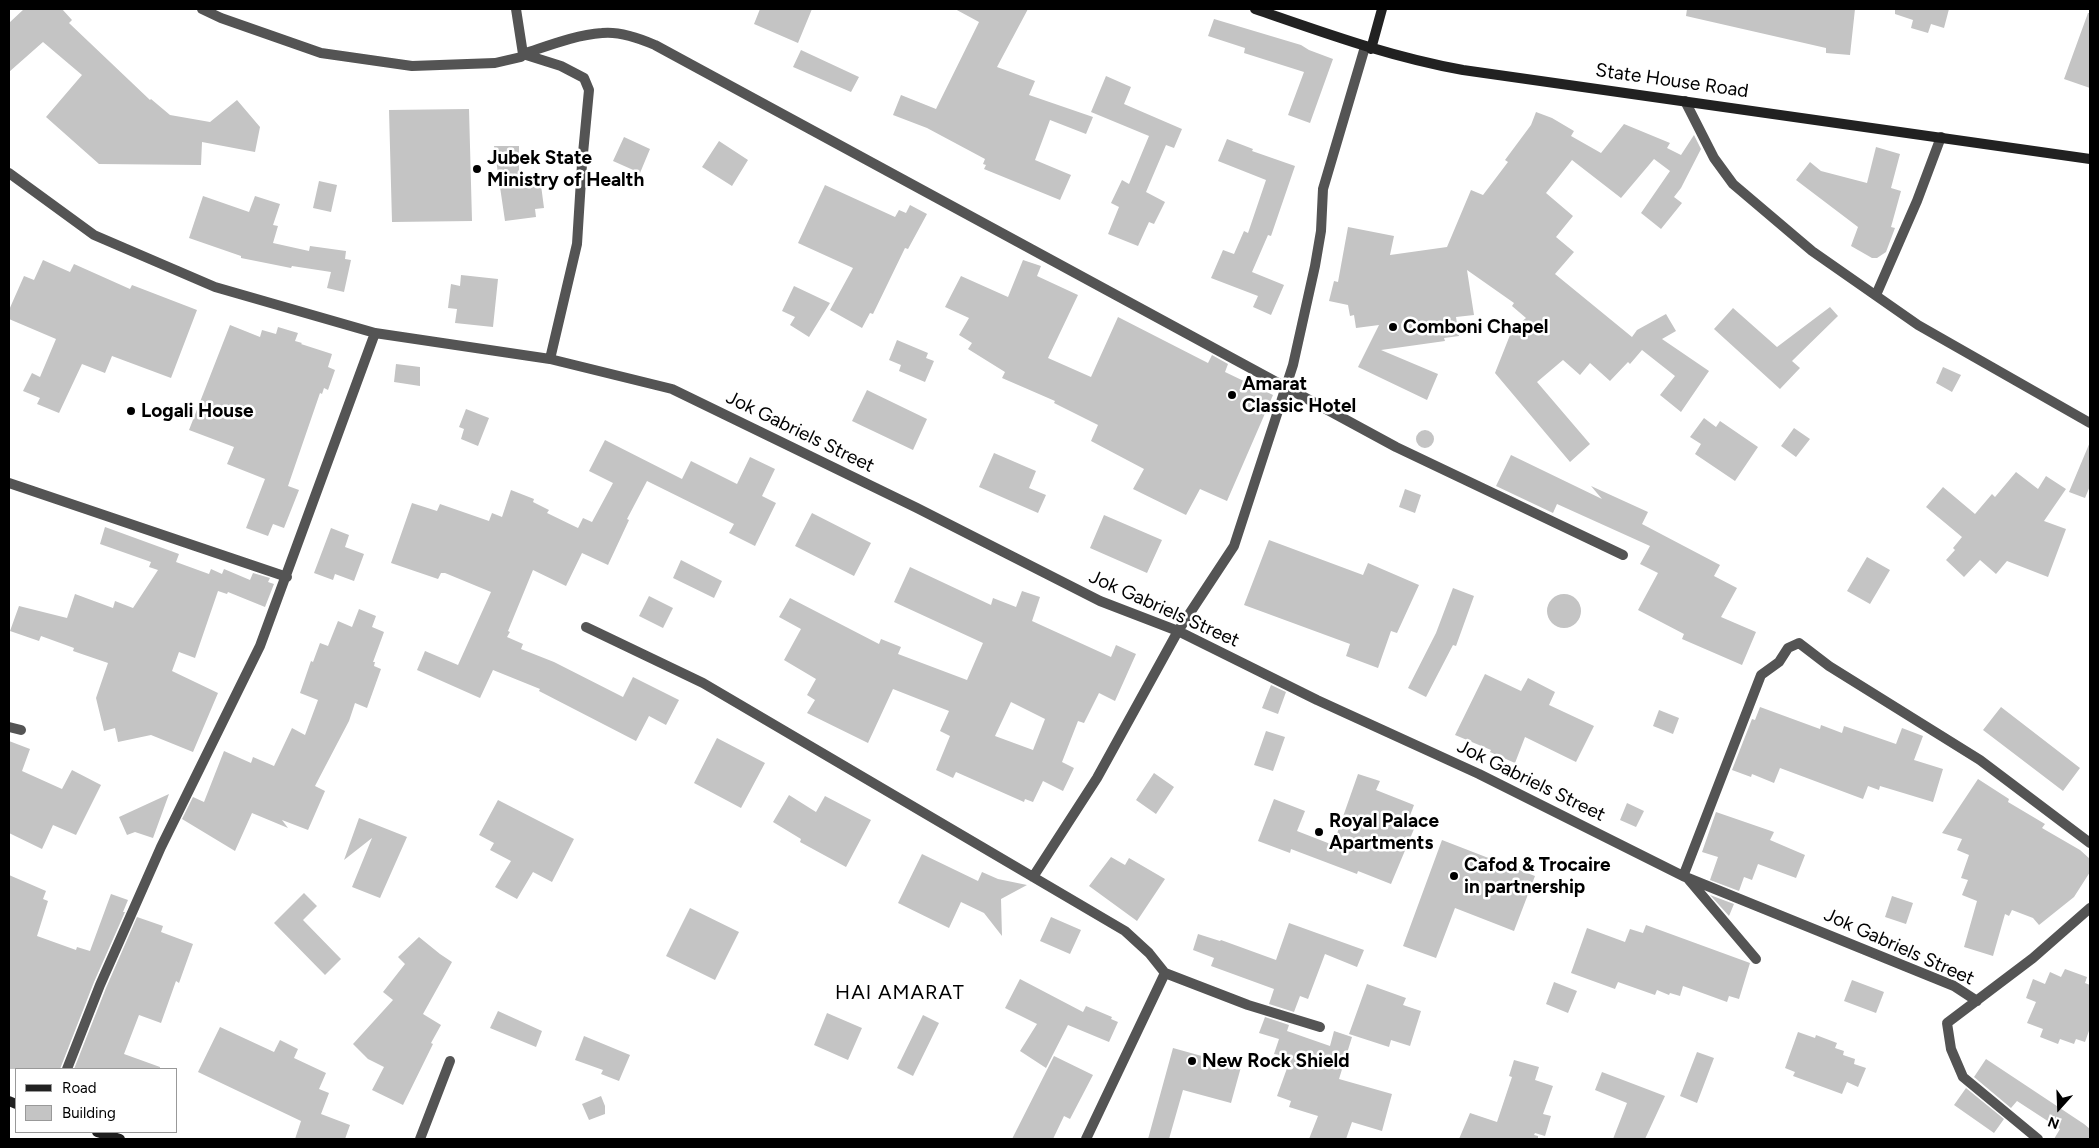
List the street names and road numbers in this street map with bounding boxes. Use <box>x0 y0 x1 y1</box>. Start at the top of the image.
street label: State House Road <box>1594 59 1750 103</box>
street label: Jok Gabriels Street <box>722 386 878 478</box>
street label: Jok Gabriels Street <box>1085 566 1243 652</box>
street label: Jok Gabriels Street <box>1453 735 1609 827</box>
street label: Jok Gabriels Street <box>1820 904 1978 990</box>

